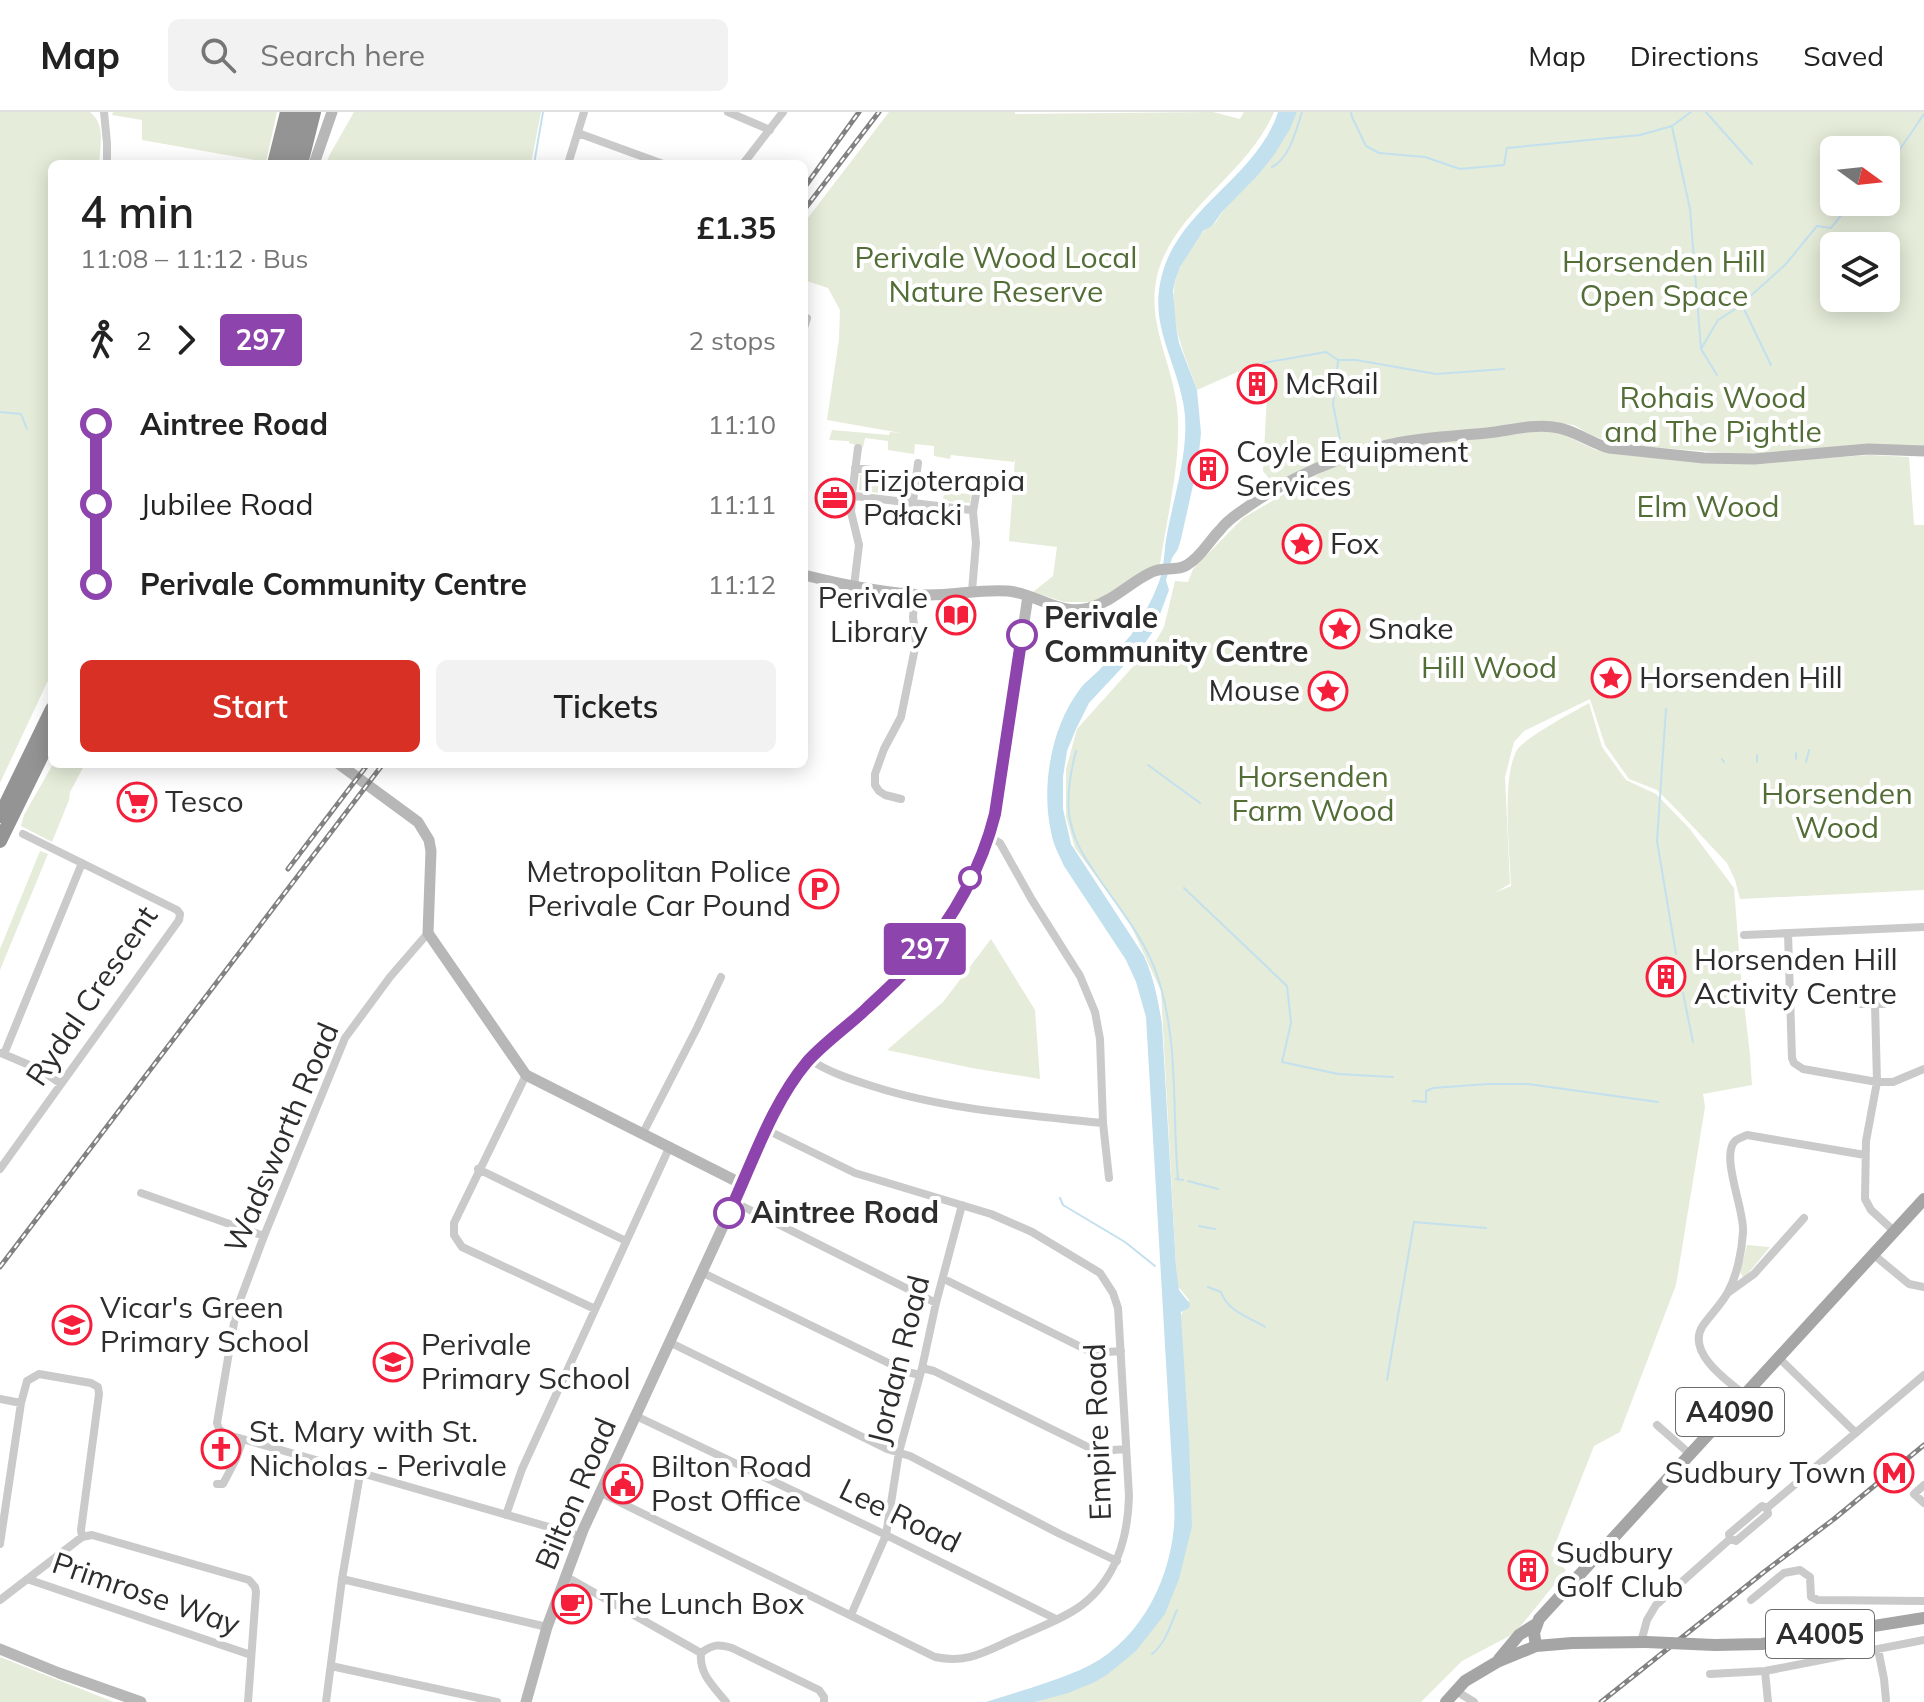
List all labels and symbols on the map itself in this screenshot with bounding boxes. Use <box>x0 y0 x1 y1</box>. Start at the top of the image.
north arrow <box>1820 136 1900 216</box>
park label: Perivale Wood Local Nature Reserve <box>854 238 1138 310</box>
park label: Horsenden Hill Open Space <box>1562 242 1766 314</box>
building icon: McRail <box>1236 363 1278 405</box>
place label: McRail <box>1285 364 1379 402</box>
park label: Rohais Wood and The Pightle <box>1604 378 1822 450</box>
place label: Coyle Equipment Services <box>1236 432 1468 504</box>
building icon: Coyle Equipment Services <box>1187 448 1229 490</box>
place label: Fizjoterapia Pałacki <box>863 461 1025 533</box>
office icon: Fizjoterapia Pałacki <box>814 477 856 519</box>
park label: Elm Wood <box>1637 487 1779 525</box>
place icon: Fox <box>1281 523 1323 565</box>
place label: Fox <box>1330 524 1379 562</box>
place label: Perivale Library <box>818 578 928 650</box>
library icon: Perivale Library <box>935 594 977 636</box>
place label: Perivale Community Centre <box>1044 598 1309 670</box>
place icon: Snake <box>1319 608 1361 650</box>
place label: Snake <box>1368 609 1454 647</box>
marker: Perivale Community Centre <box>1007 620 1037 650</box>
park label: Hill Wood <box>1421 648 1557 686</box>
place icon: Horsenden Hill <box>1590 657 1632 699</box>
place label: Horsenden Hill <box>1639 658 1843 696</box>
place icon: Mouse <box>1307 670 1349 712</box>
place label: Mouse <box>1209 671 1300 709</box>
park label: Horsenden Farm Wood <box>1231 757 1395 829</box>
park label: Horsenden Wood <box>1761 774 1913 846</box>
supermarket icon: Tesco <box>116 781 158 823</box>
place label: Tesco <box>165 782 244 820</box>
place label: Metropolitan Police Perivale Car Pound <box>526 852 791 924</box>
unlabelled marker <box>959 867 981 889</box>
parking icon: Metropolitan Police Perivale Car Pound <box>798 868 840 910</box>
street label: Rydal Crescent <box>17 898 165 1093</box>
line badge: 297 <box>879 923 971 975</box>
place label: Horsenden Hill Activity Centre <box>1694 940 1898 1012</box>
building icon: Horsenden Hill Activity Centre <box>1645 956 1687 998</box>
street label: Wadsworth Road <box>215 1017 347 1258</box>
place label: Aintree Road <box>751 1193 939 1231</box>
marker: Aintree Road <box>714 1198 744 1228</box>
street label: Jordan Road <box>859 1271 937 1448</box>
place label: Vicar's Green Primary School <box>100 1288 310 1360</box>
school or university icon: Vicar's Green Primary School <box>51 1304 93 1346</box>
place label: Perivale Primary School <box>421 1325 631 1397</box>
school or university icon: Perivale Primary School <box>372 1341 414 1383</box>
street label: Empire Road <box>1075 1343 1119 1521</box>
road number: A4090 <box>1676 1388 1784 1436</box>
place label: St. Mary with St. Nicholas - Perivale <box>249 1412 507 1484</box>
street label: Bilton Road <box>526 1412 624 1575</box>
church icon: St. Mary with St. Nicholas - Perivale <box>200 1428 242 1470</box>
place label: Bilton Road Post Office <box>651 1447 812 1519</box>
metro station icon: Sudbury Town <box>1873 1452 1915 1494</box>
place label: Sudbury Town <box>1665 1453 1866 1491</box>
public building icon: Bilton Road Post Office <box>602 1463 644 1505</box>
street label: Lee Road <box>834 1469 967 1561</box>
place label: Sudbury Golf Club <box>1556 1533 1683 1605</box>
street label: Primrose Way <box>48 1543 245 1643</box>
building icon: Sudbury Golf Club <box>1507 1549 1549 1591</box>
cafe icon: The Lunch Box <box>551 1583 593 1625</box>
place label: The Lunch Box <box>600 1584 804 1622</box>
road number: A4005 <box>1766 1610 1874 1658</box>

